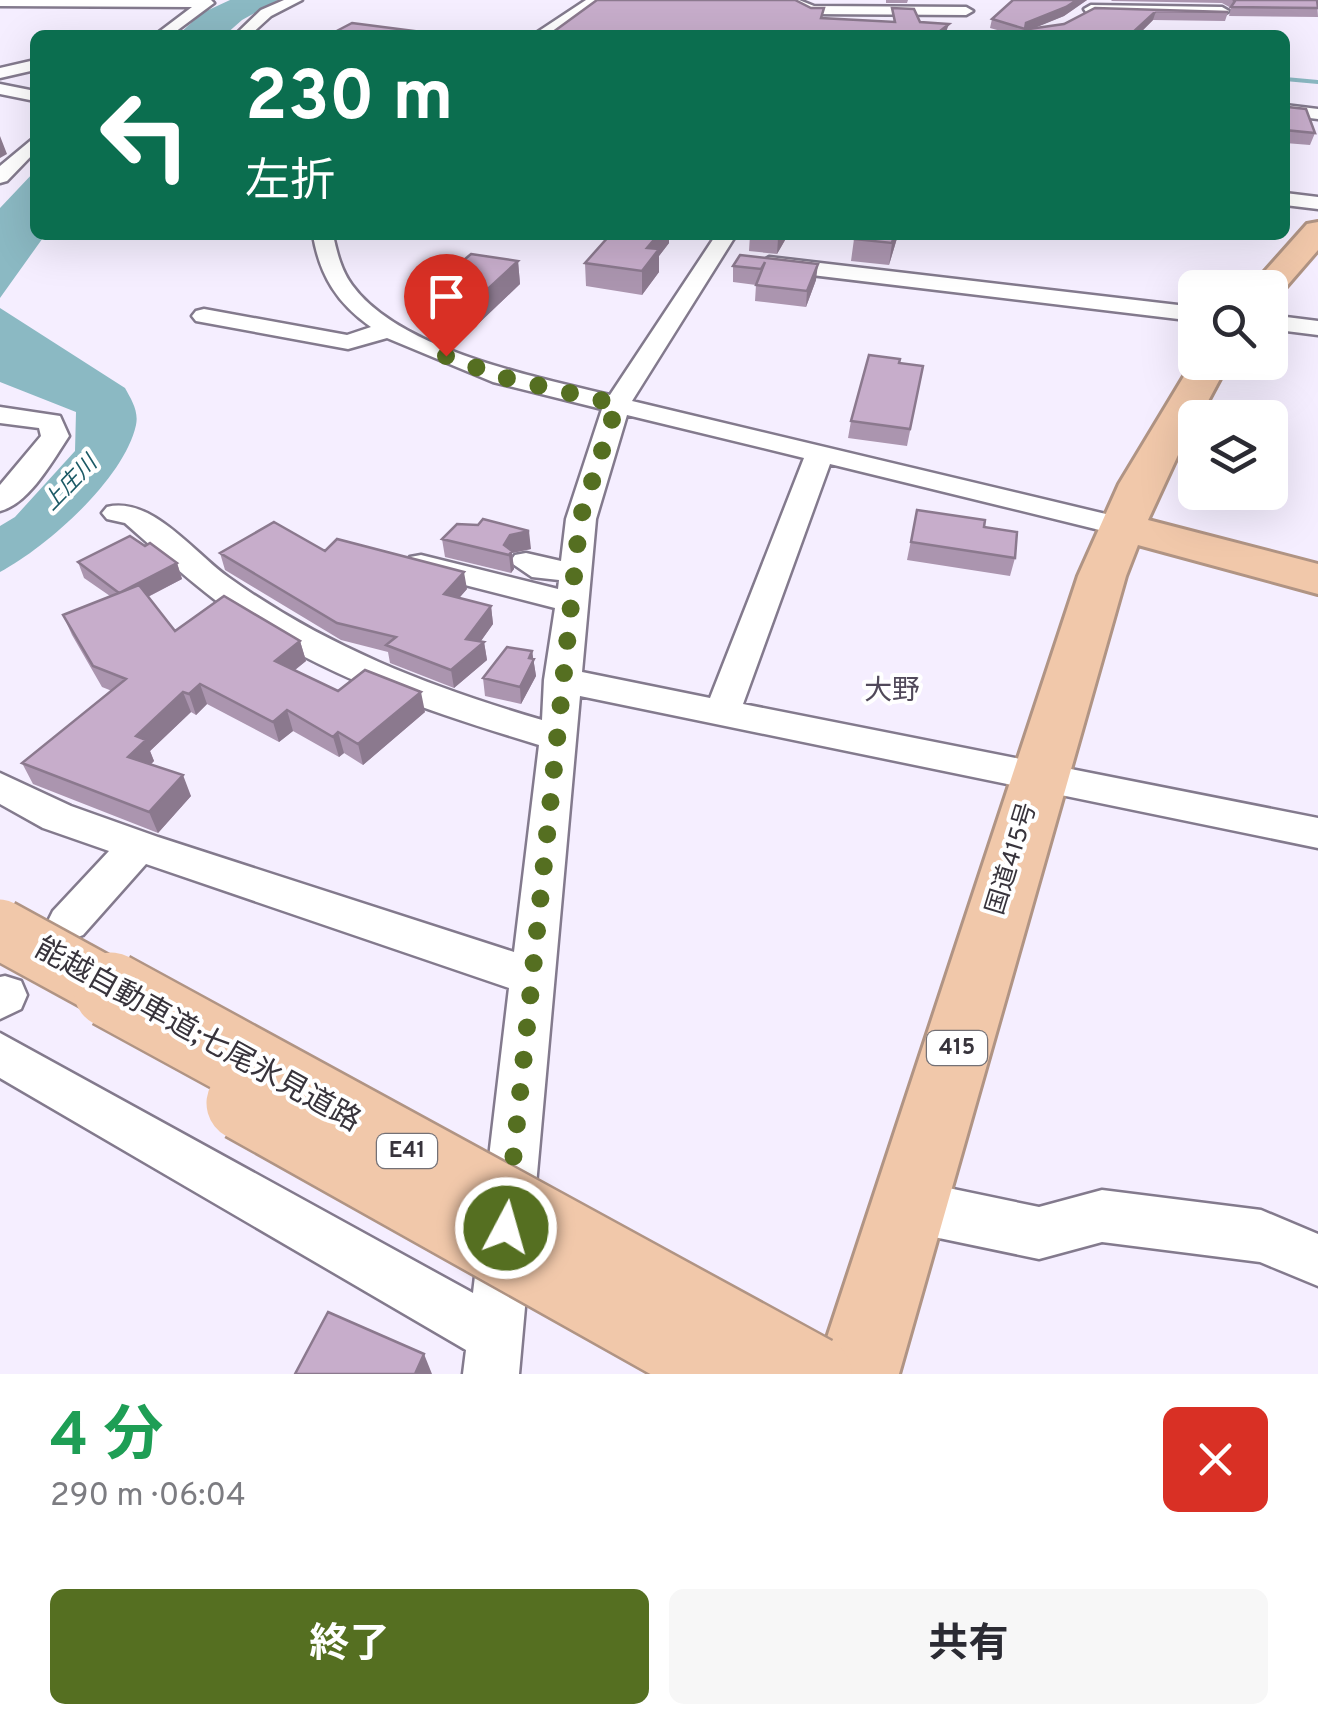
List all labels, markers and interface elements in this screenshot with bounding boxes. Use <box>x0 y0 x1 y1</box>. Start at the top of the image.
text: 230 m <box>245 56 454 145</box>
icon: left <box>80 70 210 200</box>
text: 左折 <box>245 155 335 212</box>
pin <box>404 254 489 357</box>
icon: arrive <box>419 269 474 324</box>
map controls <box>1178 270 1288 510</box>
button: search <box>1178 270 1288 380</box>
button: layers <box>1178 400 1288 510</box>
water label: 上庄川 <box>38 449 105 517</box>
district label: 大野 <box>864 674 920 710</box>
street label: 国道415号 <box>981 799 1045 919</box>
street label: 能越自動車道;七尾氷見道路 <box>28 931 366 1141</box>
road number: 415 <box>927 1031 987 1065</box>
road number: E41 <box>377 1134 437 1168</box>
position arrow <box>454 1176 558 1280</box>
text: 4 分 <box>50 1401 164 1477</box>
button: close <box>1163 1407 1268 1512</box>
text: 290 m · 06:04 <box>50 1477 246 1517</box>
button: 終了 <box>50 1589 649 1704</box>
button: 共有 <box>669 1589 1268 1704</box>

